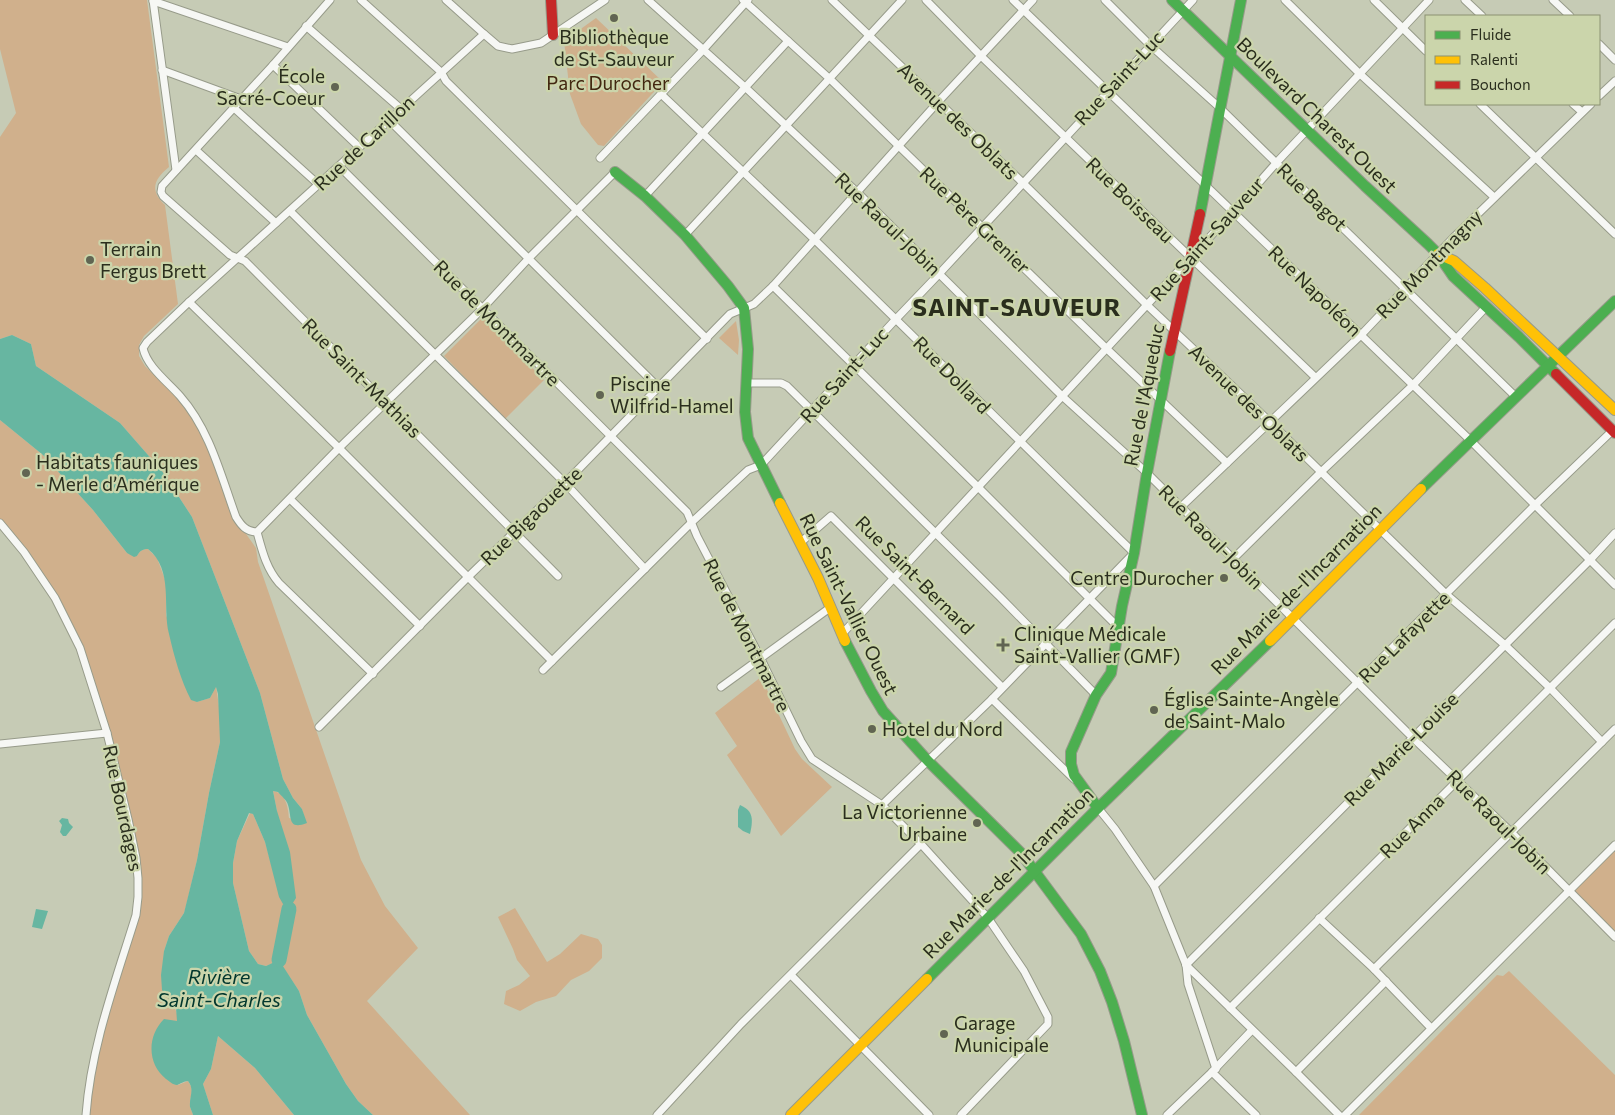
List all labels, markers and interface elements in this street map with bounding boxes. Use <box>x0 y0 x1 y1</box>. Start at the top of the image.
marker: Bibliothèque de St-Sauveur <box>608 12 620 24</box>
legend <box>1425 15 1600 105</box>
place label: Bibliothèque de St-Sauveur <box>554 25 675 70</box>
text: Fluide <box>1470 25 1511 43</box>
street label: Rue Saint-Luc <box>1069 26 1168 130</box>
street label: Boulevard Charest Ouest <box>1232 32 1402 197</box>
text: Ralenti <box>1470 50 1518 68</box>
street label: Avenue des Oblats <box>893 57 1023 184</box>
place label: École Sacré-Coeur <box>217 64 325 109</box>
park label: Parc Durocher <box>546 71 670 94</box>
text: Bouchon <box>1470 75 1531 93</box>
marker: École Sacré-Coeur <box>329 81 341 93</box>
street label: Rue de Carillon <box>309 90 419 195</box>
street label: Rue Boisseau <box>1082 152 1179 247</box>
street label: Rue Bagot <box>1273 158 1352 236</box>
street label: Rue Père Grenier <box>916 161 1035 278</box>
street label: Rue Raoul-Jobin <box>831 167 946 280</box>
street label: Rue Saint-Sauveur <box>1145 172 1269 305</box>
street label: Rue Montmagny <box>1371 204 1486 323</box>
place label: Terrain Fergus Brett <box>100 237 206 282</box>
street label: Rue Napoléon <box>1264 240 1367 341</box>
marker: Terrain Fergus Brett <box>84 254 96 266</box>
street label: Rue de Montmartre <box>430 255 565 390</box>
district label: SAINT-SAUVEUR <box>913 292 1121 321</box>
street label: Rue Saint-Mathias <box>298 313 427 442</box>
street label: Rue Saint-Luc <box>795 322 892 427</box>
street label: Rue de l'Aqueduc <box>1118 322 1169 468</box>
street label: Rue Dollard <box>909 331 996 418</box>
street label: Avenue des Oblats <box>1184 339 1314 466</box>
place label: Piscine Wilfrid-Hamel <box>610 372 734 417</box>
marker: Piscine Wilfrid-Hamel <box>594 389 606 401</box>
place label: Habitats fauniques - Merle d’Amérique <box>36 450 199 495</box>
street label: Rue Bigaouette <box>475 462 586 570</box>
marker: Habitats fauniques - Merle d’Amérique <box>20 467 32 479</box>
street label: Rue Raoul-Jobin <box>1154 480 1268 594</box>
street label: Rue Marie-de-l'Incarnation <box>1206 499 1386 679</box>
street label: Rue Saint-Vallier Ouest <box>796 509 903 698</box>
street label: Rue Saint-Bernard <box>851 510 980 639</box>
street label: Rue de Montmartre <box>699 554 796 715</box>
place label: Centre Durocher <box>1070 566 1214 589</box>
marker: Centre Durocher <box>1218 572 1230 584</box>
street label: Rue Lafayette <box>1353 586 1454 687</box>
place label: Clinique Médicale Saint-Vallier (GMF) <box>1014 622 1180 667</box>
marker: Clinique Médicale Saint-Vallier (GMF) <box>996 638 1010 652</box>
place label: Église Sainte-Angèle de Saint-Malo <box>1164 687 1339 732</box>
street label: Rue Marie-Louise <box>1339 687 1462 810</box>
marker: Église Sainte-Angèle de Saint-Malo <box>1148 704 1160 716</box>
place label: Hotel du Nord <box>882 717 1003 740</box>
marker: Hotel du Nord <box>866 723 878 735</box>
street label: Rue Bourdages <box>99 743 148 873</box>
street label: Rue Raoul-Jobin <box>1442 765 1556 879</box>
street label: Rue Marie-de-l'Incarnation <box>918 783 1098 963</box>
street label: Rue Anna <box>1375 789 1449 863</box>
place label: La Victorienne Urbaine <box>842 800 967 845</box>
marker: La Victorienne Urbaine <box>971 817 983 829</box>
water label: Rivière Saint-Charles <box>157 964 281 1011</box>
place label: Garage Municipale <box>954 1011 1049 1056</box>
marker: Garage Municipale <box>938 1028 950 1040</box>

